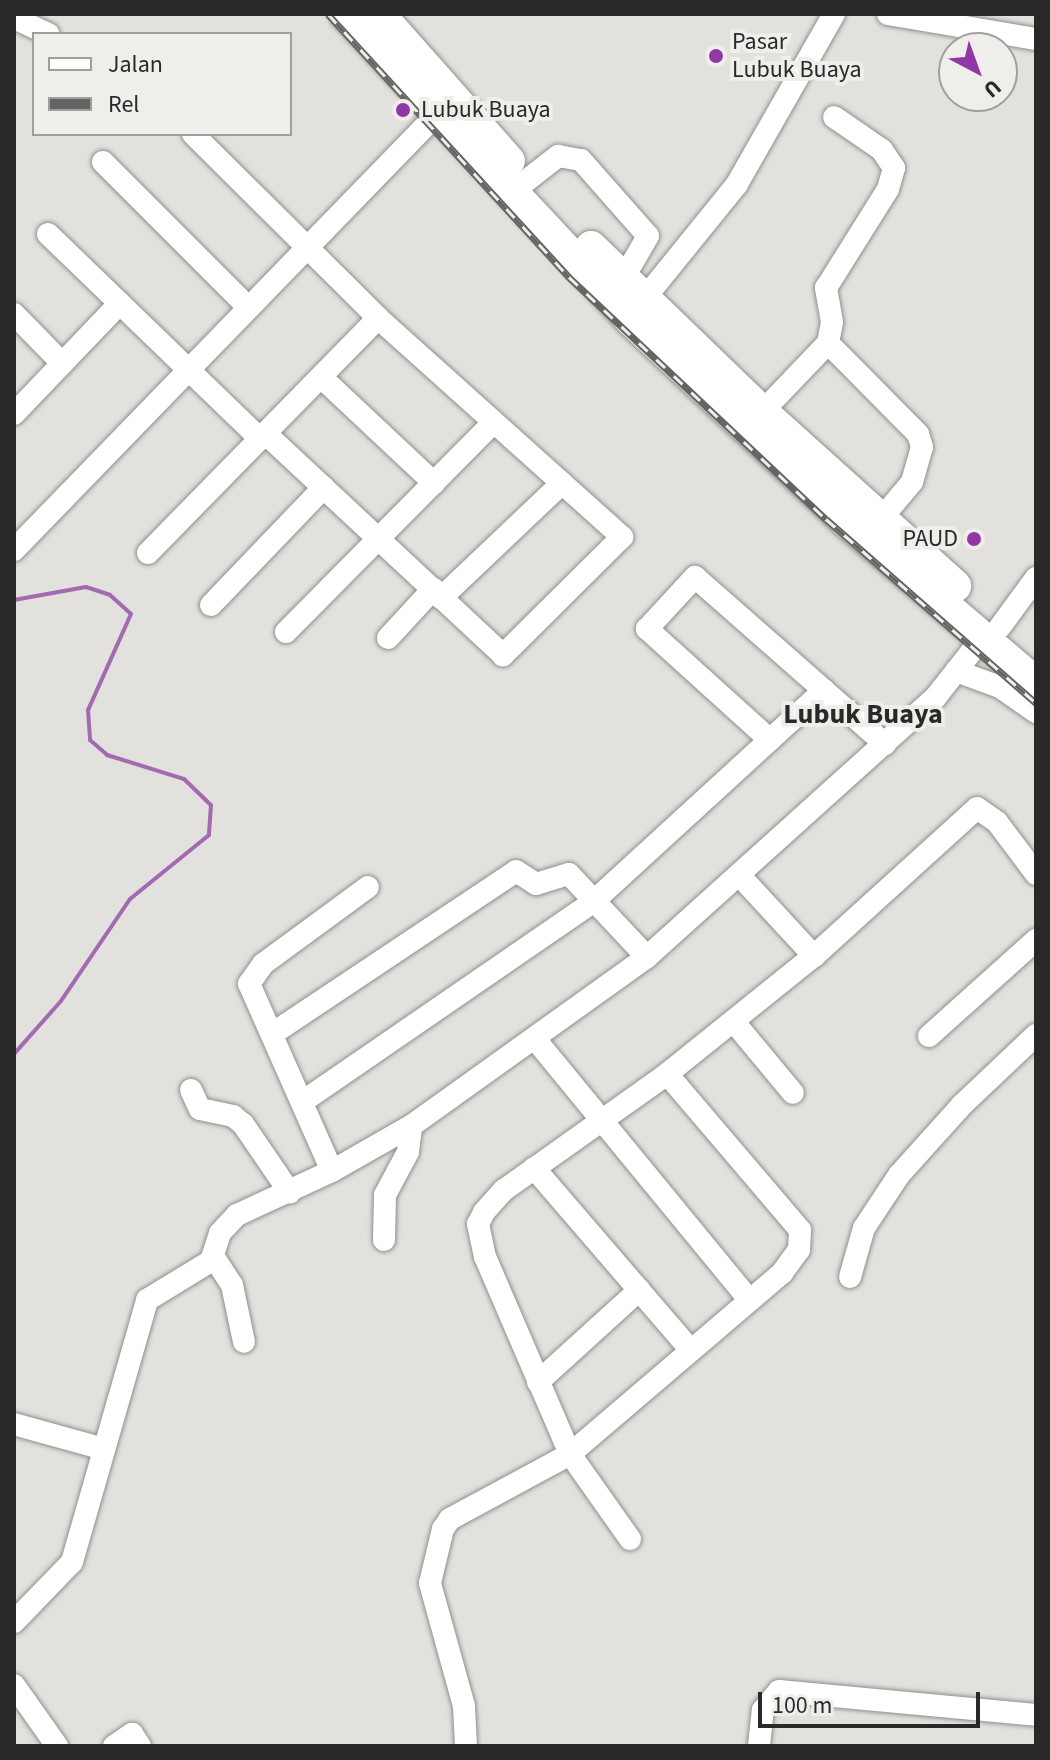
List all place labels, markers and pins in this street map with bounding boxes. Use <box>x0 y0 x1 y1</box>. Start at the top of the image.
place label: Pasar Lubuk Buaya <box>732 28 862 84</box>
marker: Pasar Lubuk Buaya <box>707 47 725 65</box>
place label: Lubuk Buaya <box>421 96 551 124</box>
marker: Lubuk Buaya <box>392 99 414 121</box>
place label: PAUD <box>903 525 958 553</box>
marker: PAUD <box>965 530 983 548</box>

